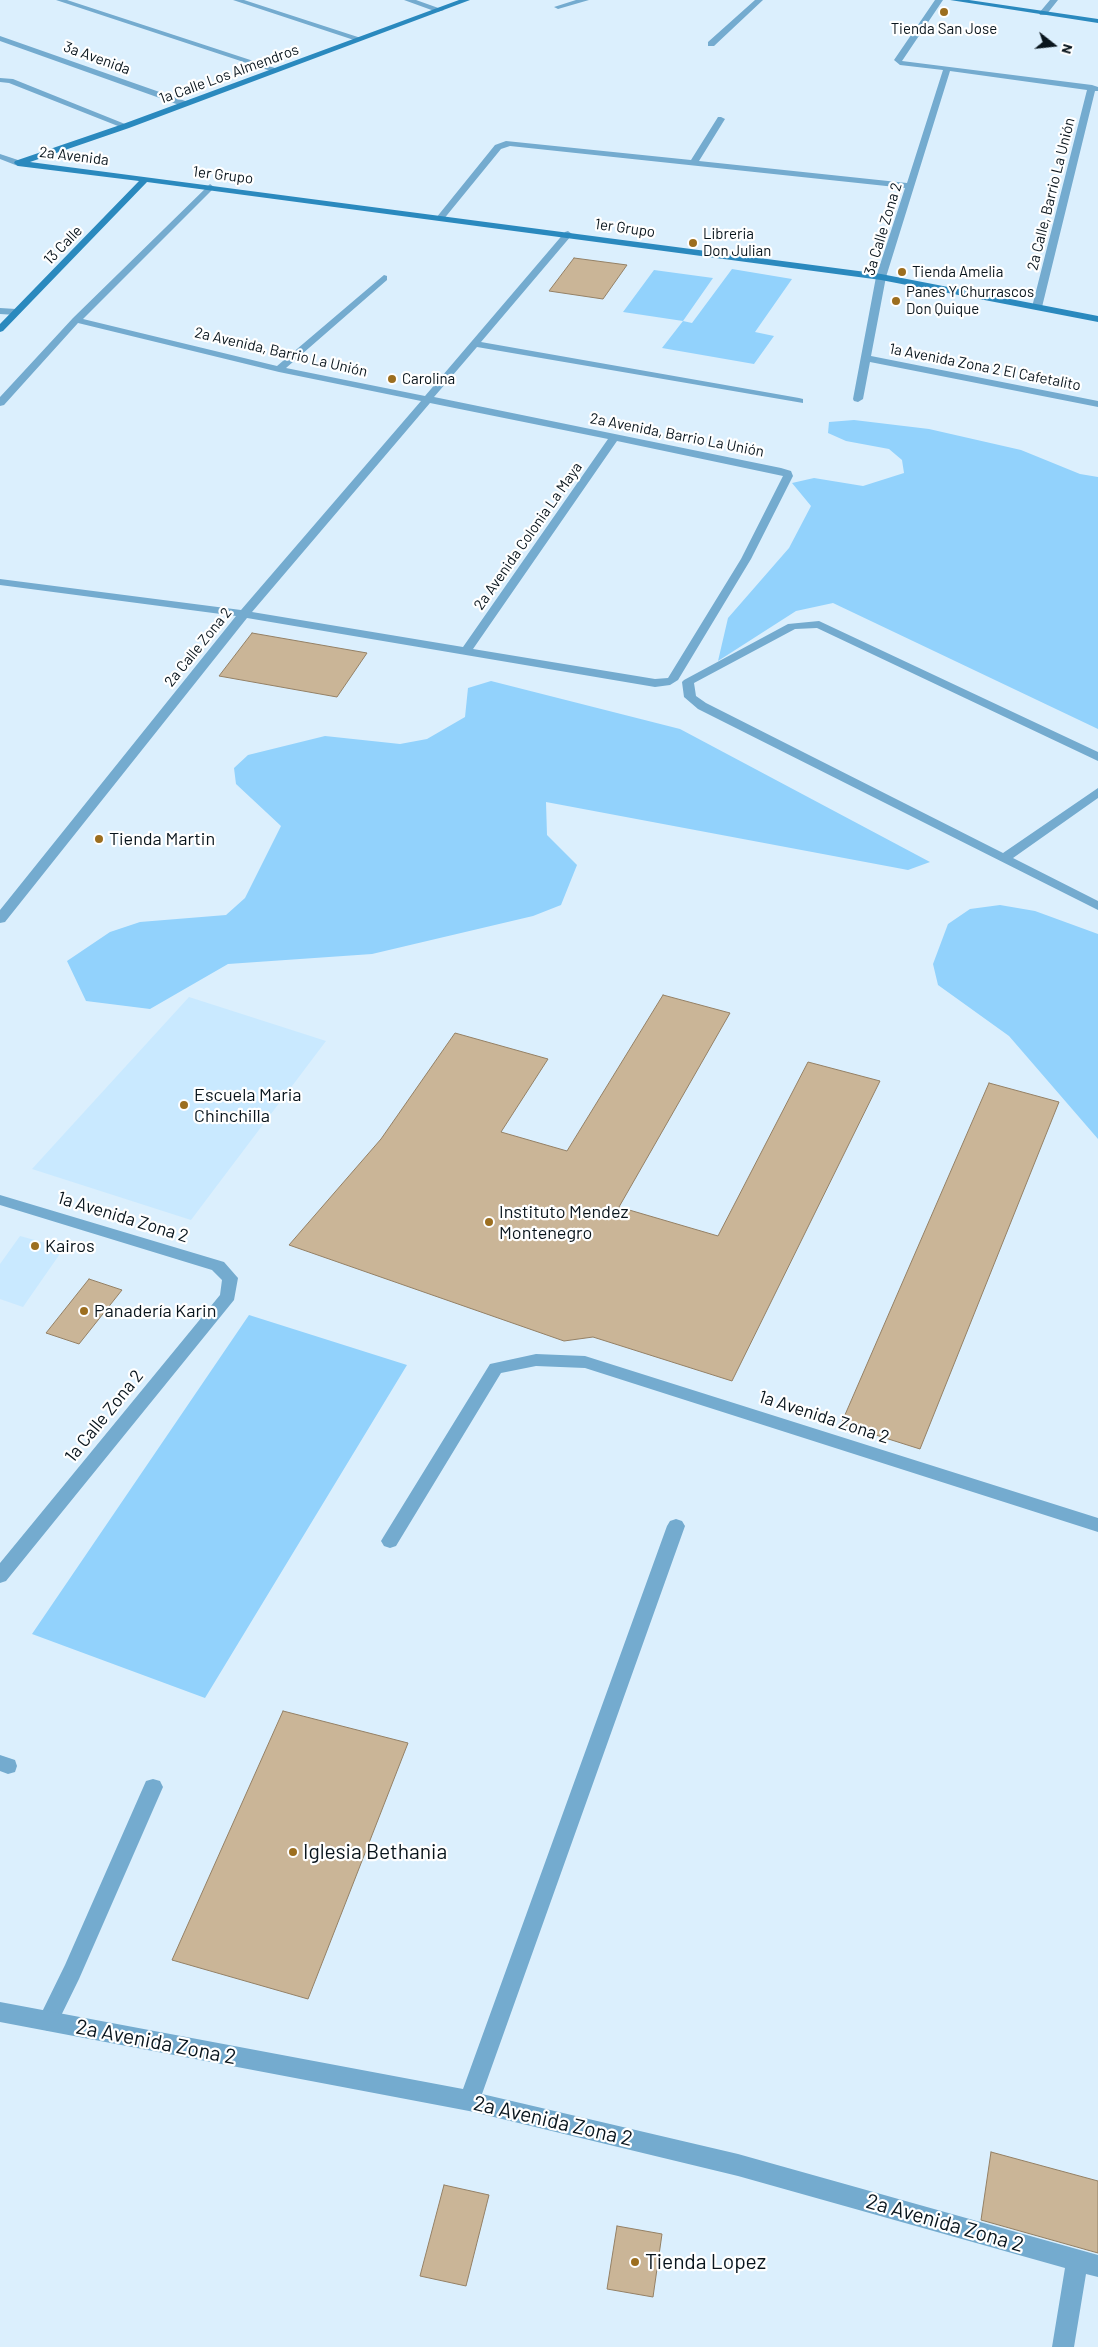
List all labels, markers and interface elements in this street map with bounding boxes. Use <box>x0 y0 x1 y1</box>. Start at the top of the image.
marker: Tienda San Jose <box>938 6 950 18</box>
place label: Tienda San Jose <box>891 20 997 38</box>
north arrow <box>1028 20 1078 70</box>
street label: 3a Avenida <box>61 38 133 78</box>
street label: 1a Calle Los Almendros <box>157 40 301 108</box>
text: N <box>1058 42 1077 56</box>
street label: 2a Calle, Barrio La Unión <box>1023 116 1079 272</box>
street label: 2a Avenida <box>38 143 110 169</box>
street label: 1er Grupo <box>192 162 254 188</box>
street label: 3a Calle Zona 2 <box>860 180 906 278</box>
street label: 1er Grupo <box>594 215 656 241</box>
street label: 13 Calle <box>40 222 86 268</box>
place label: Libreria Don Julian <box>703 225 771 260</box>
marker: Libreria Don Julian <box>687 237 699 249</box>
place label: Tienda Amelia <box>912 263 1003 281</box>
marker: Tienda Amelia <box>896 266 908 278</box>
place label: Panes Y Churrascos Don Quique <box>906 283 1034 318</box>
marker: Panes Y Churrascos Don Quique <box>890 295 902 307</box>
street label: 2a Avenida, Barrio La Unión <box>193 323 369 381</box>
street label: 1a Avenida Zona 2 El Cafetalito <box>888 340 1082 394</box>
place label: Carolina <box>402 370 455 388</box>
marker: Carolina <box>386 373 398 385</box>
street label: 2a Avenida, Barrio La Unión <box>588 409 766 461</box>
street label: 2a Avenida Colonia La Maya <box>470 459 586 613</box>
street label: 2a Calle Zona 2 <box>161 604 235 690</box>
place label: Tienda Martin <box>109 828 215 850</box>
marker: Tienda Martin <box>93 833 105 845</box>
place label: Escuela Maria Chinchilla <box>194 1084 301 1126</box>
marker: Escuela Maria Chinchilla <box>178 1099 190 1111</box>
street label: 1a Avenida Zona 2 <box>55 1187 191 1247</box>
place label: Instituto Mendez Montenegro <box>499 1201 629 1244</box>
marker: Instituto Mendez Montenegro <box>483 1216 495 1228</box>
place label: Kairos <box>45 1235 95 1257</box>
marker: Kairos <box>29 1240 41 1252</box>
place label: Panadería Karin <box>94 1300 216 1322</box>
marker: Panadería Karin <box>78 1305 90 1317</box>
street label: 1a Calle Zona 2 <box>60 1366 148 1466</box>
street label: 1a Avenida Zona 2 <box>756 1386 892 1448</box>
place label: Iglesia Bethania <box>303 1839 447 1865</box>
marker: Iglesia Bethania <box>287 1846 299 1858</box>
street label: 2a Avenida Zona 2 <box>74 2014 238 2070</box>
street label: 2a Avenida Zona 2 <box>471 2090 635 2152</box>
street label: 2a Avenida Zona 2 <box>863 2188 1027 2258</box>
place label: Tienda Lopez <box>645 2249 766 2275</box>
marker: Tienda Lopez <box>629 2256 641 2268</box>

